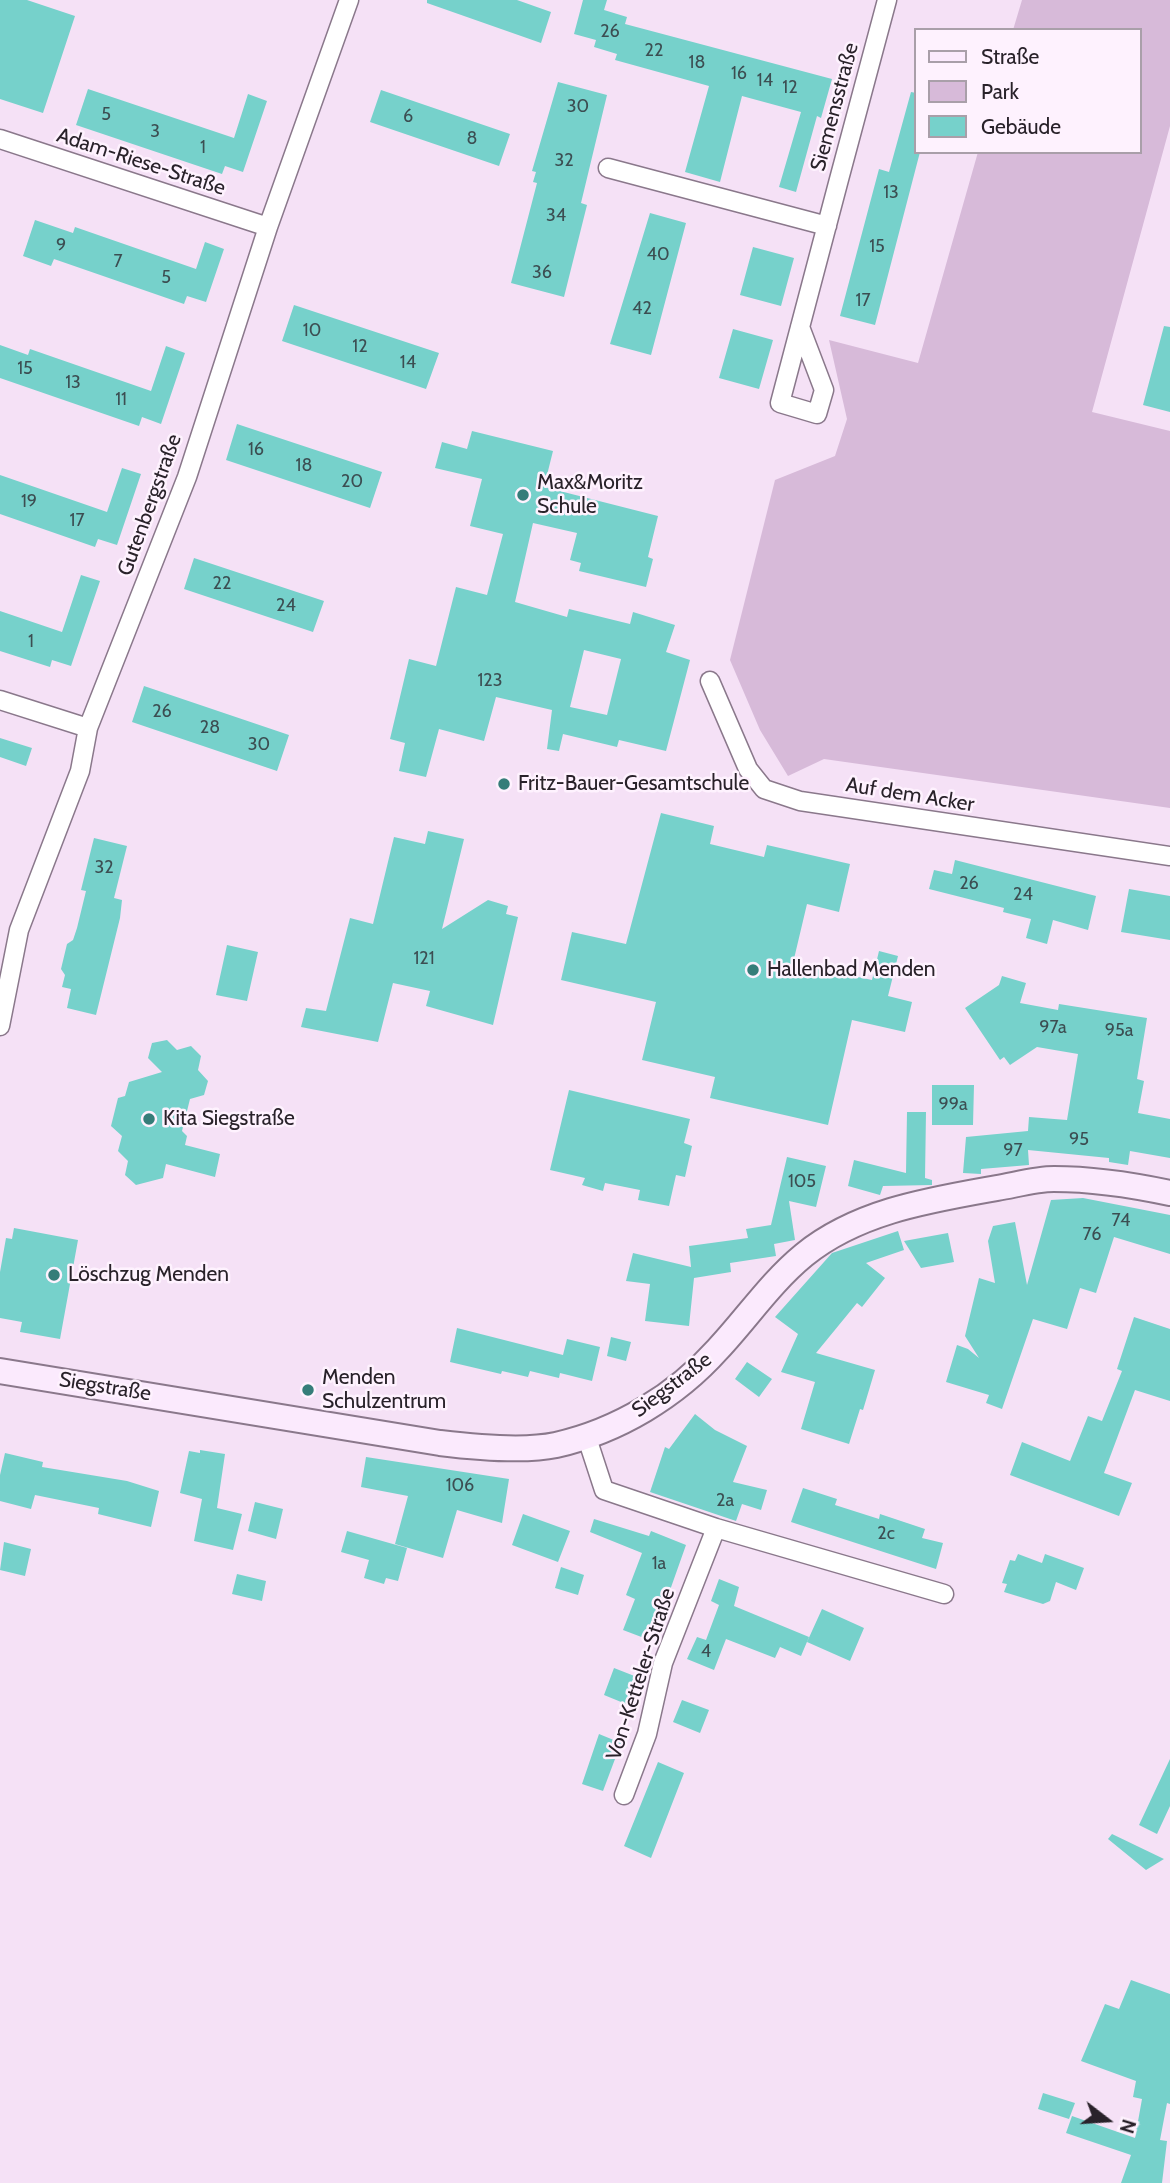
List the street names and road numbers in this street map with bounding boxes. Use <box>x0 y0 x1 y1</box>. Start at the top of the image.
street label: Siemensstraße <box>806 40 864 174</box>
street label: Adam-Riese-Straße <box>53 123 229 201</box>
street label: Gutenbergstraße <box>113 431 187 579</box>
street label: Auf dem Acker <box>844 772 976 818</box>
street label: Siegstraße <box>627 1347 717 1423</box>
street label: Siegstraße <box>57 1367 153 1407</box>
street label: Von-Ketteler-Straße <box>601 1585 681 1763</box>

